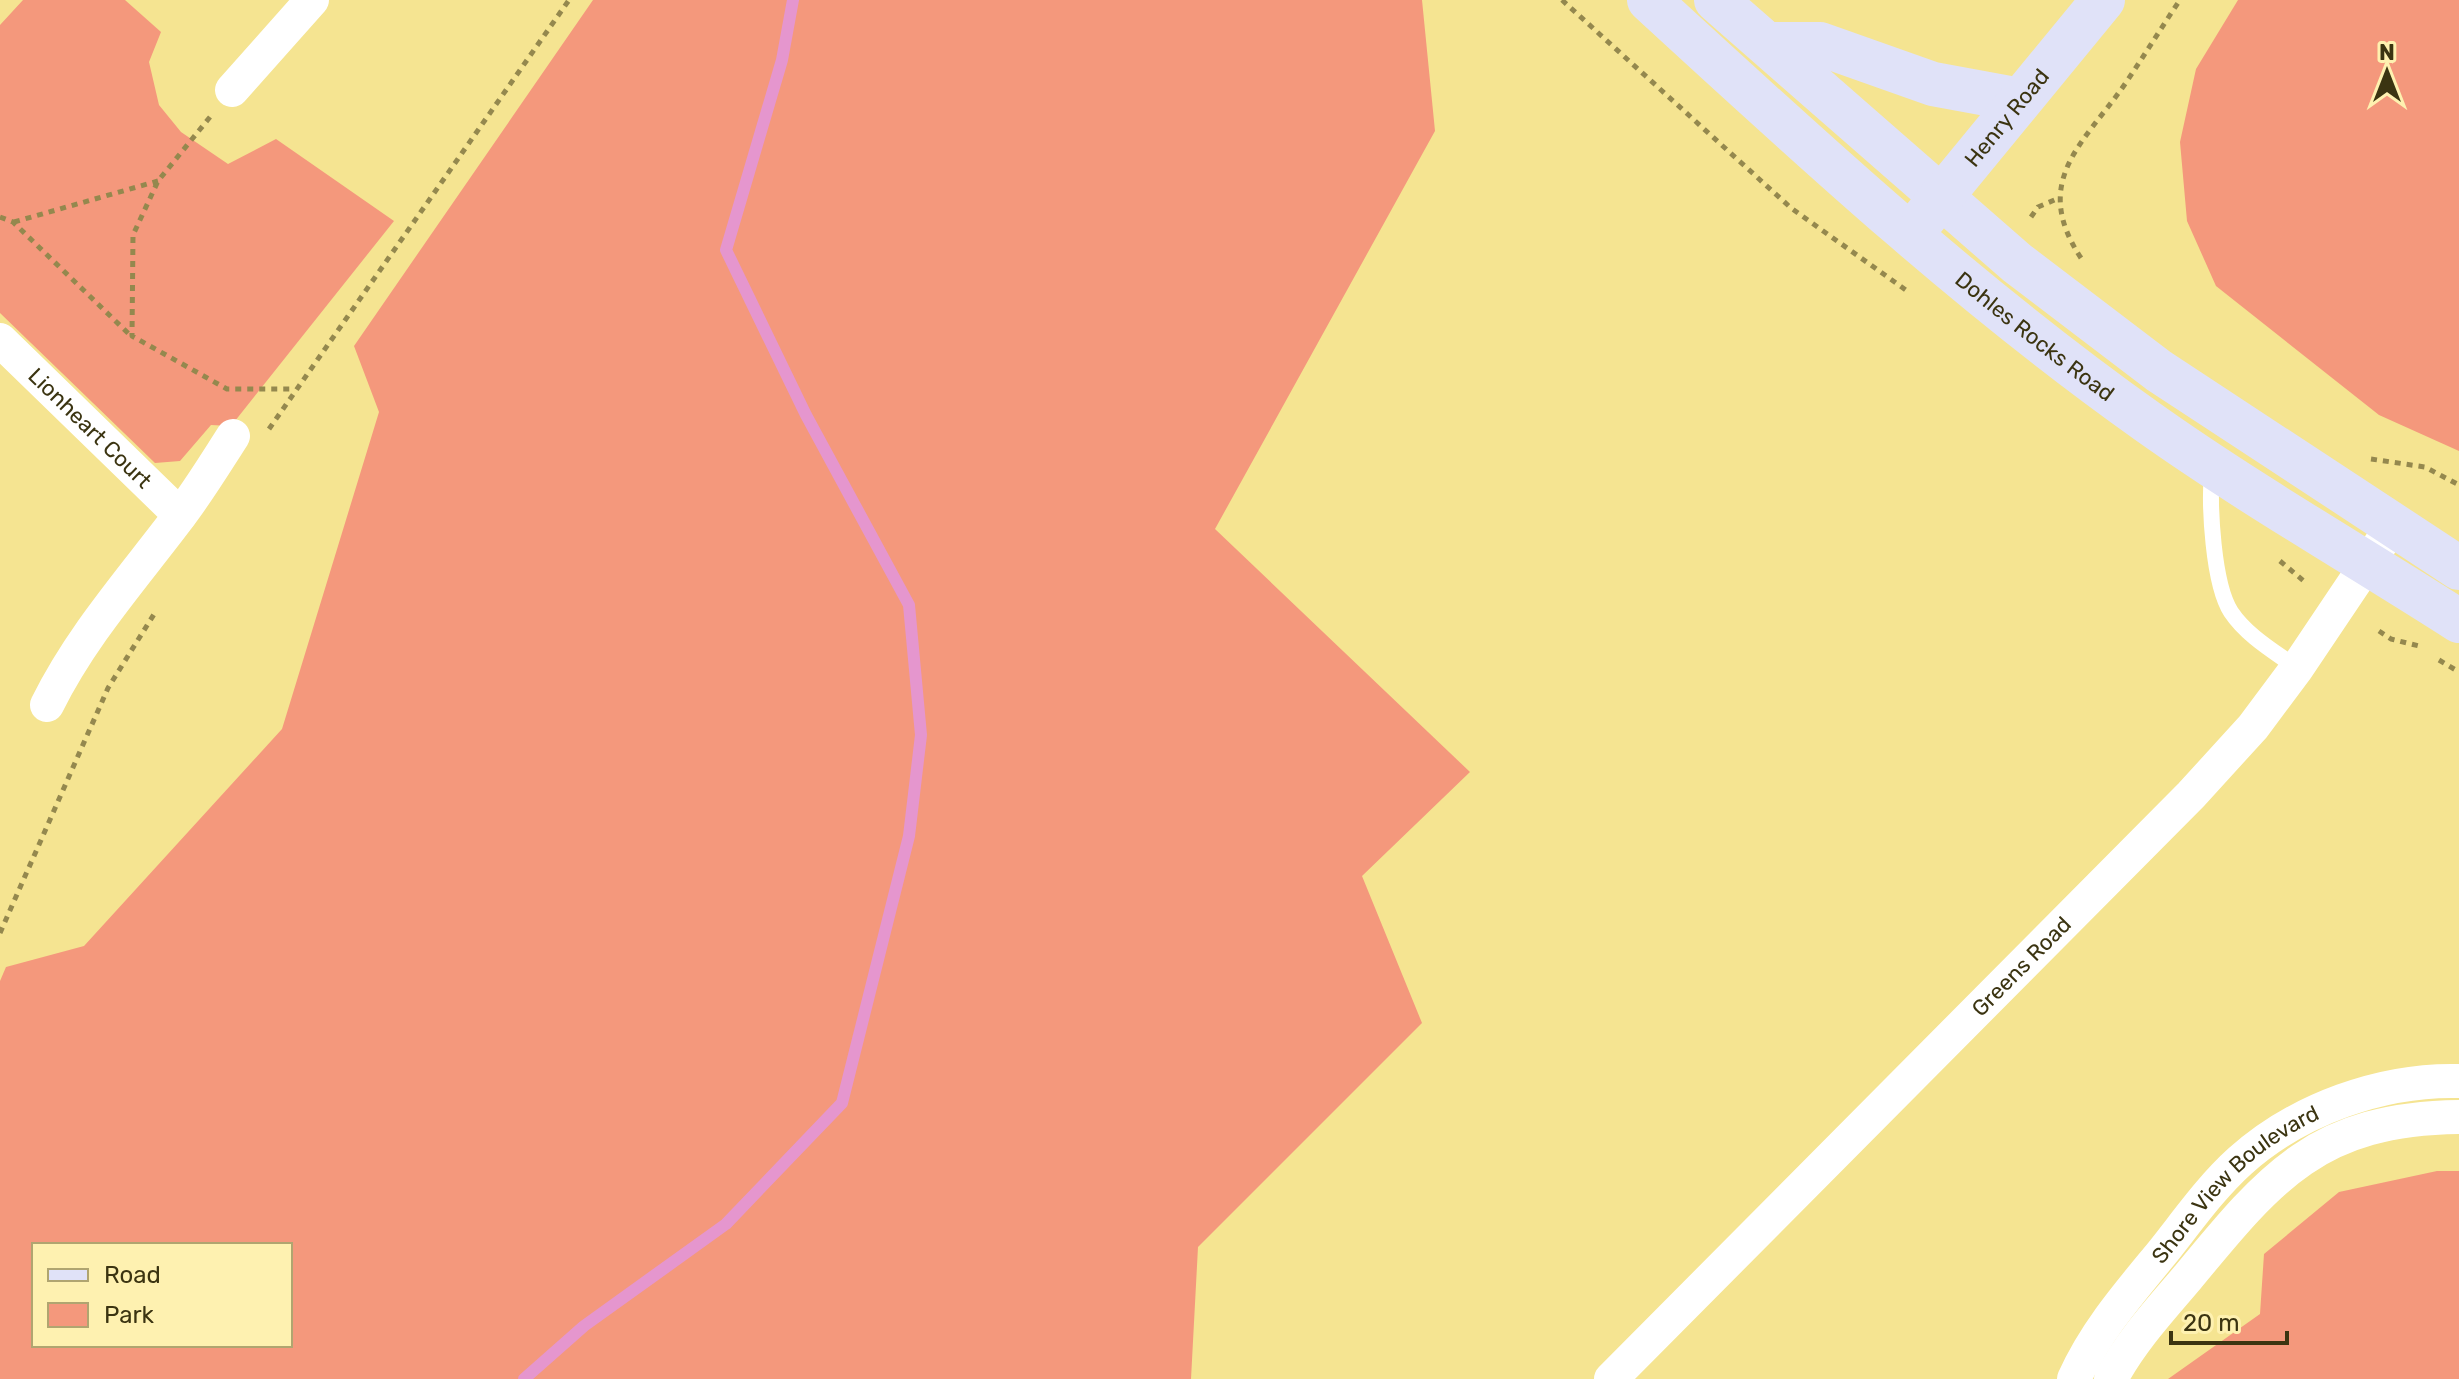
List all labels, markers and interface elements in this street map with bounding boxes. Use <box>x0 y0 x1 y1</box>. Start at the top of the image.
north arrow <box>2347 32 2427 112</box>
text: N <box>2379 39 2395 66</box>
street label: Henry Road <box>1959 63 2055 172</box>
street label: Dohles Rocks Road <box>1950 266 2119 407</box>
street label: Lionheart Court <box>23 362 158 494</box>
street label: Greens Road <box>1966 911 2077 1022</box>
street label: Shore View Boulevard <box>2146 1099 2323 1269</box>
legend <box>32 1243 292 1347</box>
text: Road <box>104 1261 161 1289</box>
scale bar <box>2171 1295 2287 1345</box>
text: Park <box>104 1301 155 1329</box>
text: 20 m <box>2183 1309 2240 1337</box>

